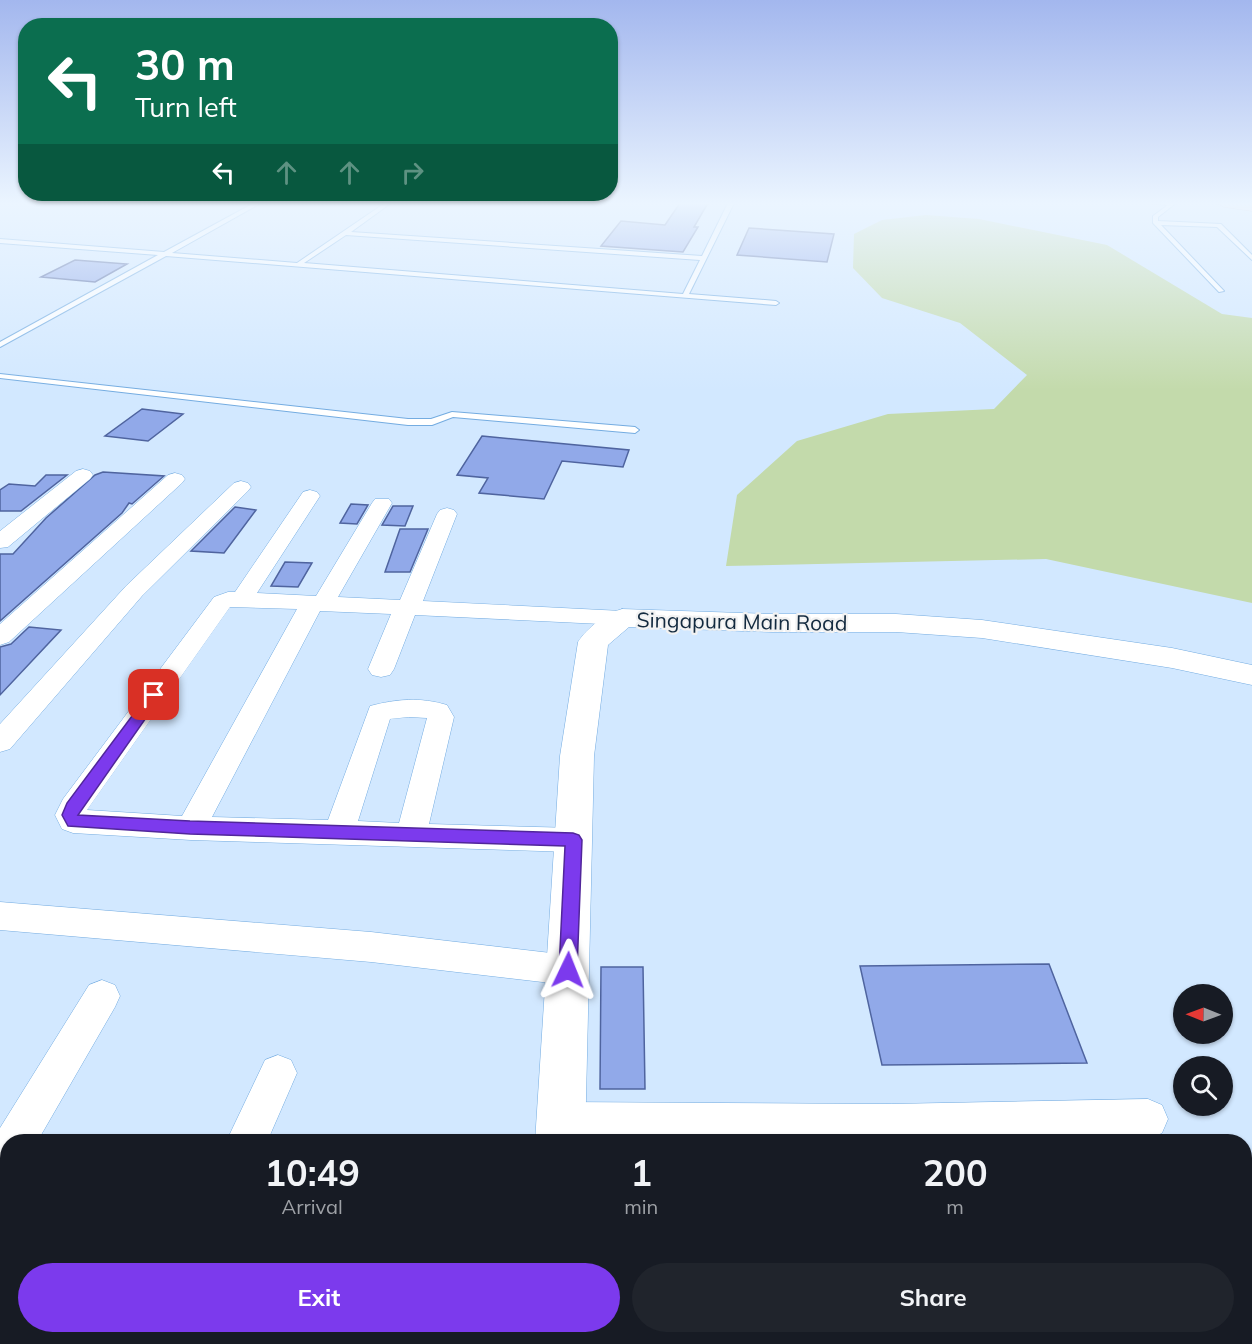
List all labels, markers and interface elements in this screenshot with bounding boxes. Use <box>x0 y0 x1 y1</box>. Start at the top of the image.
text: 30 m <box>135 38 235 91</box>
icon: left <box>36 42 114 120</box>
text: Turn left <box>135 90 237 124</box>
icon: left <box>207 156 240 189</box>
icon: ahead <box>270 156 303 189</box>
icon: ahead <box>333 156 366 189</box>
icon: right <box>396 156 429 189</box>
street label: Singapura Main Road <box>636 606 848 636</box>
pin <box>128 669 179 720</box>
icon: arrive <box>137 678 170 711</box>
position arrow <box>536 938 600 1002</box>
north arrow <box>1173 984 1233 1044</box>
map controls <box>1173 984 1233 1116</box>
button: search <box>1173 1056 1233 1116</box>
text: 10:49 <box>264 1150 360 1195</box>
text: 1 <box>630 1150 652 1195</box>
text: 200 <box>923 1150 988 1195</box>
text: Arrival <box>282 1194 343 1219</box>
text: min <box>624 1194 658 1219</box>
text: m <box>946 1194 964 1219</box>
button: Exit <box>18 1263 620 1332</box>
button: Share <box>632 1263 1234 1332</box>

